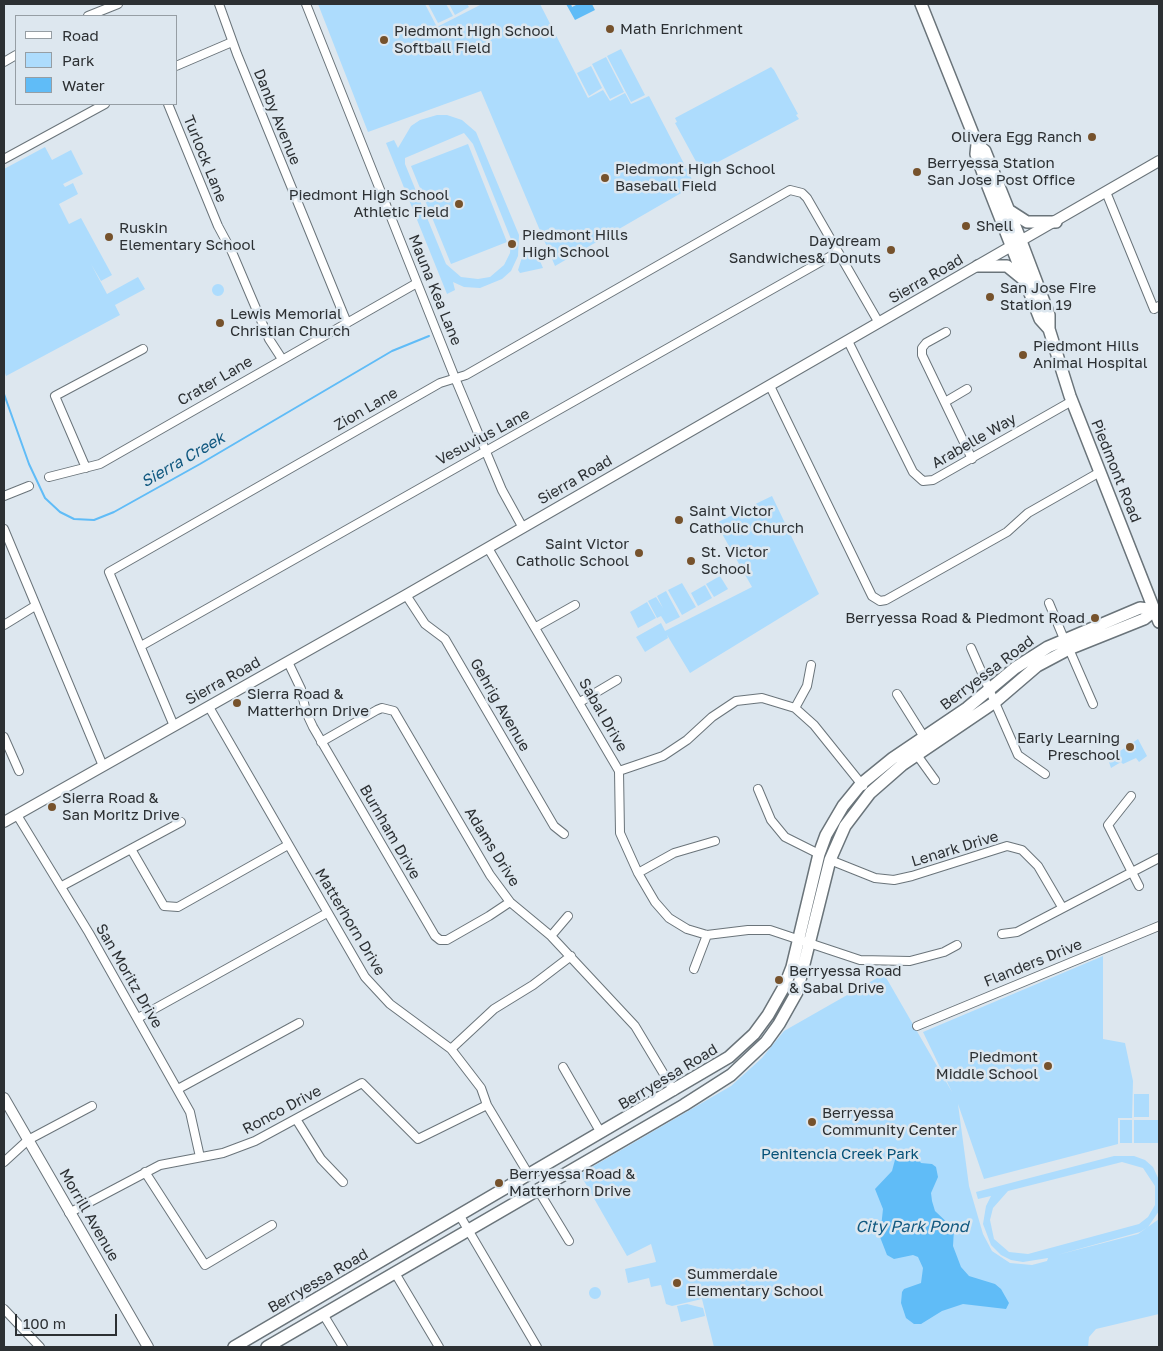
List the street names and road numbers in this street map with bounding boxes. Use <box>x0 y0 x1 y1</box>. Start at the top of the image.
street label: Danby Avenue <box>250 66 304 168</box>
street label: Turlock Lane <box>179 113 231 205</box>
street label: Mauna Kea Lane <box>405 232 465 348</box>
street label: Sierra Road <box>886 250 966 308</box>
street label: Crater Lane <box>174 352 256 410</box>
street label: Zion Lane <box>331 384 401 434</box>
street label: Vesuvius Lane <box>433 405 533 469</box>
street label: Arabelle Way <box>929 410 1019 472</box>
street label: Piedmont Road <box>1087 417 1145 525</box>
street label: Sierra Road <box>535 451 615 509</box>
street label: Berryessa Road <box>937 632 1037 714</box>
street label: Sierra Road <box>182 653 264 709</box>
street label: Gehrig Avenue <box>466 655 534 755</box>
street label: Sabal Drive <box>575 675 631 755</box>
street label: Burnham Drive <box>356 782 424 882</box>
street label: Adams Drive <box>461 804 523 890</box>
street label: Lenark Drive <box>909 827 1001 871</box>
street label: Matterhorn Drive <box>311 865 389 979</box>
street label: San Moritz Drive <box>92 921 166 1031</box>
street label: Flanders Drive <box>981 935 1085 991</box>
street label: Berryessa Road <box>615 1040 721 1114</box>
street label: Ronco Drive <box>240 1082 324 1138</box>
street label: Morrill Avenue <box>55 1166 123 1264</box>
street label: Berryessa Road <box>265 1245 371 1317</box>

